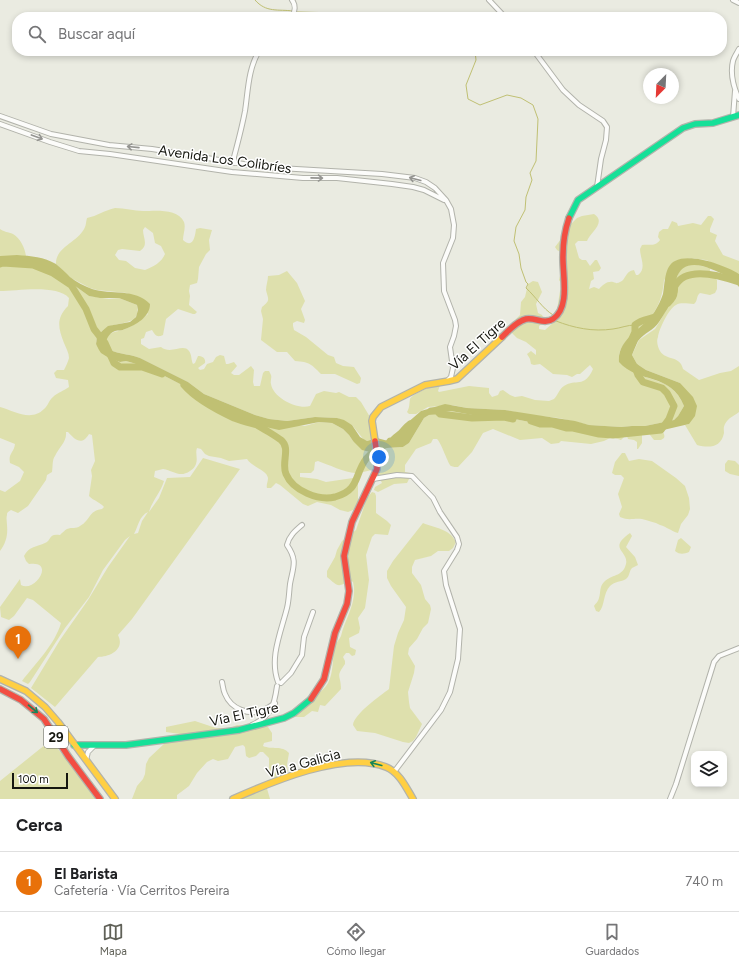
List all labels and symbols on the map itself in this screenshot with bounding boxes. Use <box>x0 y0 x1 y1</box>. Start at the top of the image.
north arrow <box>643 68 679 104</box>
one-way arrow <box>30 134 42 142</box>
street label: Avenida Los Colibríes <box>157 142 293 177</box>
one-way arrow <box>127 143 140 151</box>
one-way arrow <box>310 174 323 182</box>
one-way arrow <box>408 175 421 182</box>
street label: Vía El Tigre <box>446 314 509 374</box>
your location <box>369 447 389 467</box>
pin: 1 <box>5 626 31 659</box>
street label: Vía El Tigre <box>208 699 280 730</box>
one-way arrow <box>28 705 39 713</box>
road number: 29 <box>44 726 68 748</box>
street label: Vía a Galicia <box>264 745 342 782</box>
one-way arrow <box>370 759 383 767</box>
scale bar <box>12 771 68 790</box>

